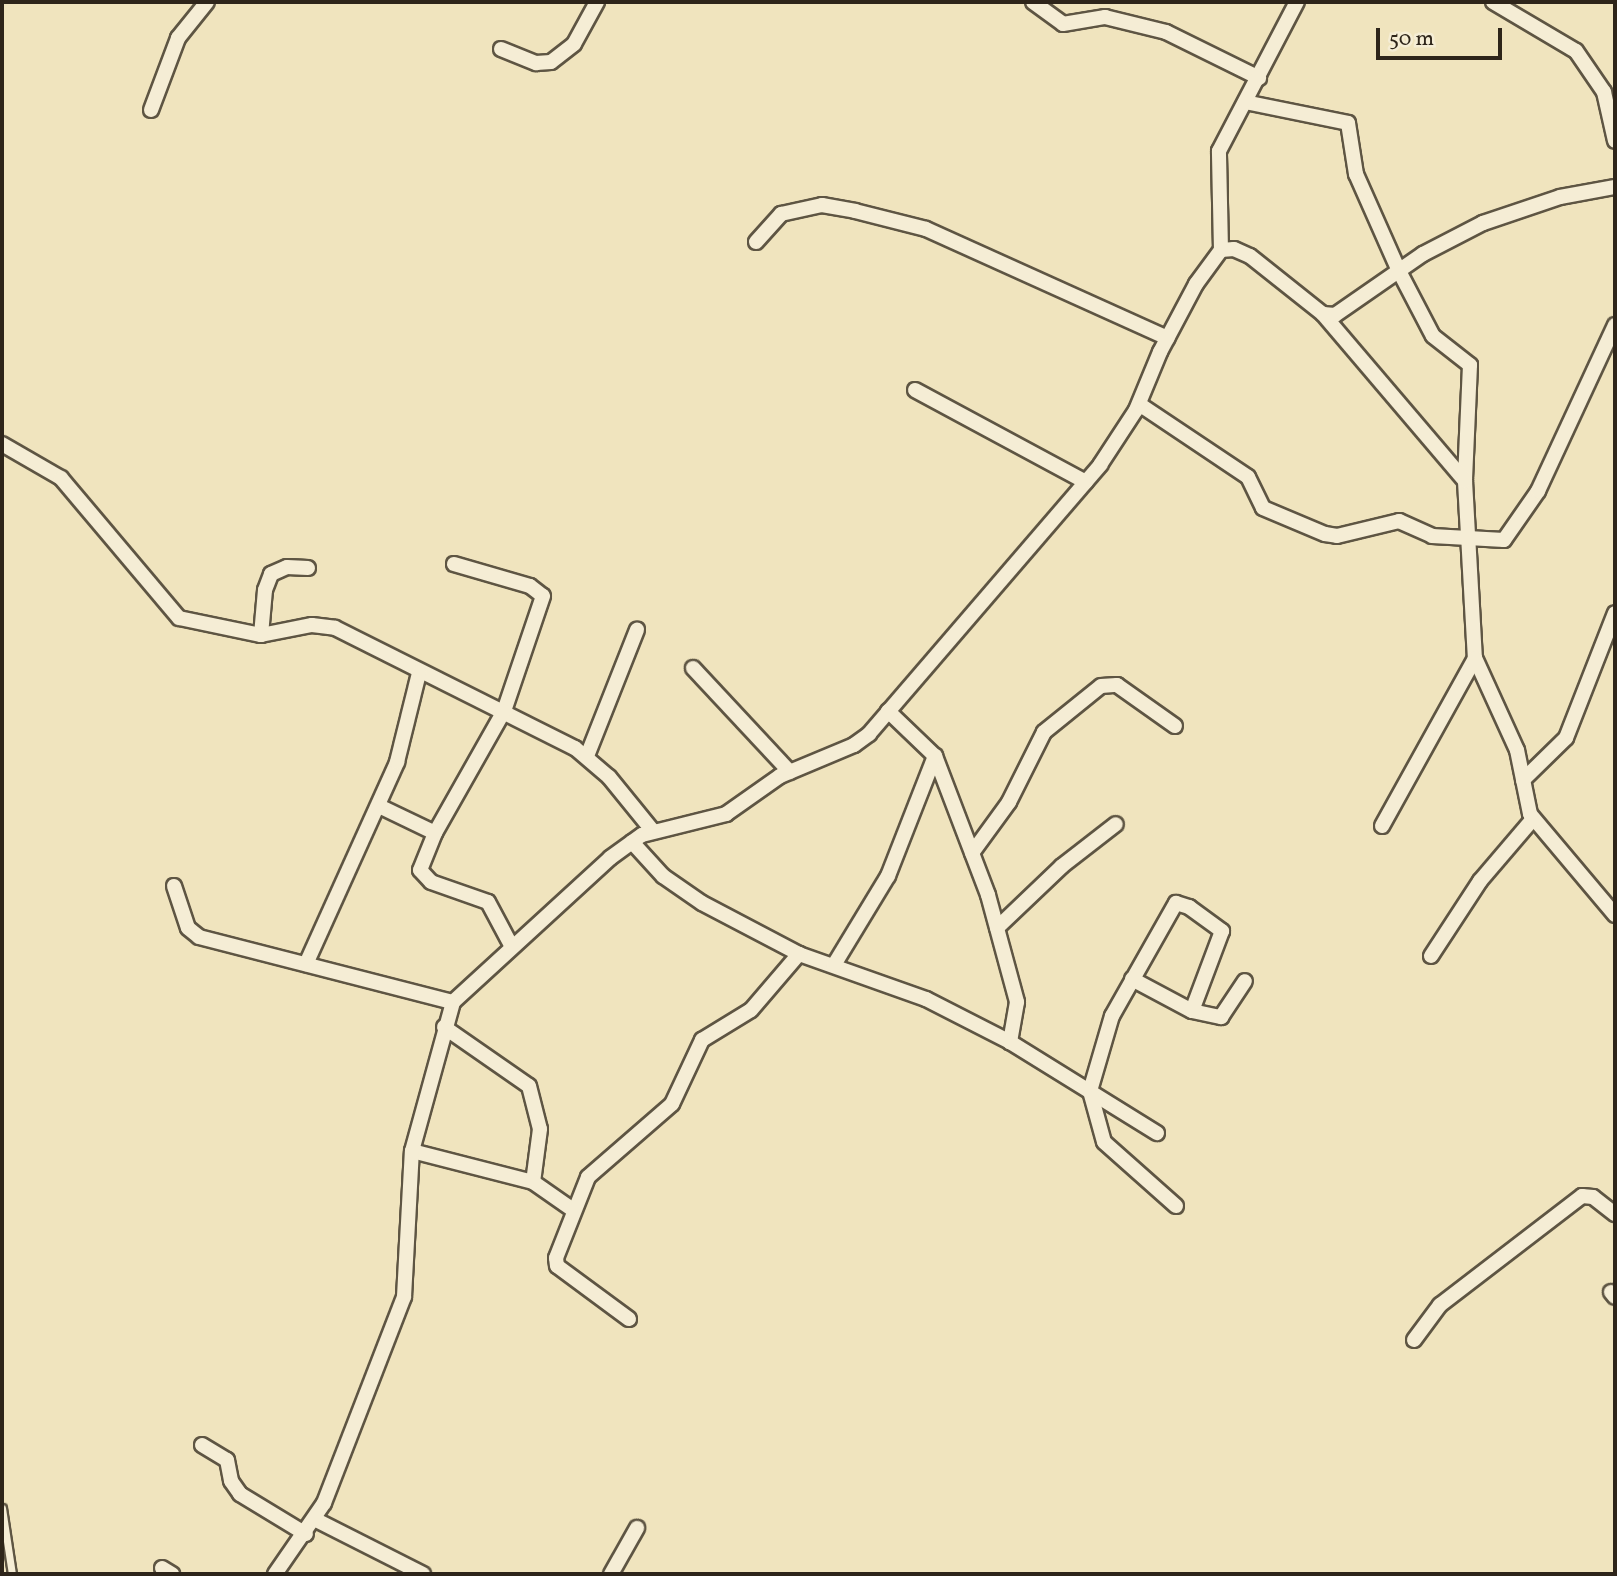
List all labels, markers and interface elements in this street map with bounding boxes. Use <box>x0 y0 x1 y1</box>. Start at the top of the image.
scale bar <box>1379 14 1505 58</box>
text: 50 m <box>1389 25 1434 54</box>

